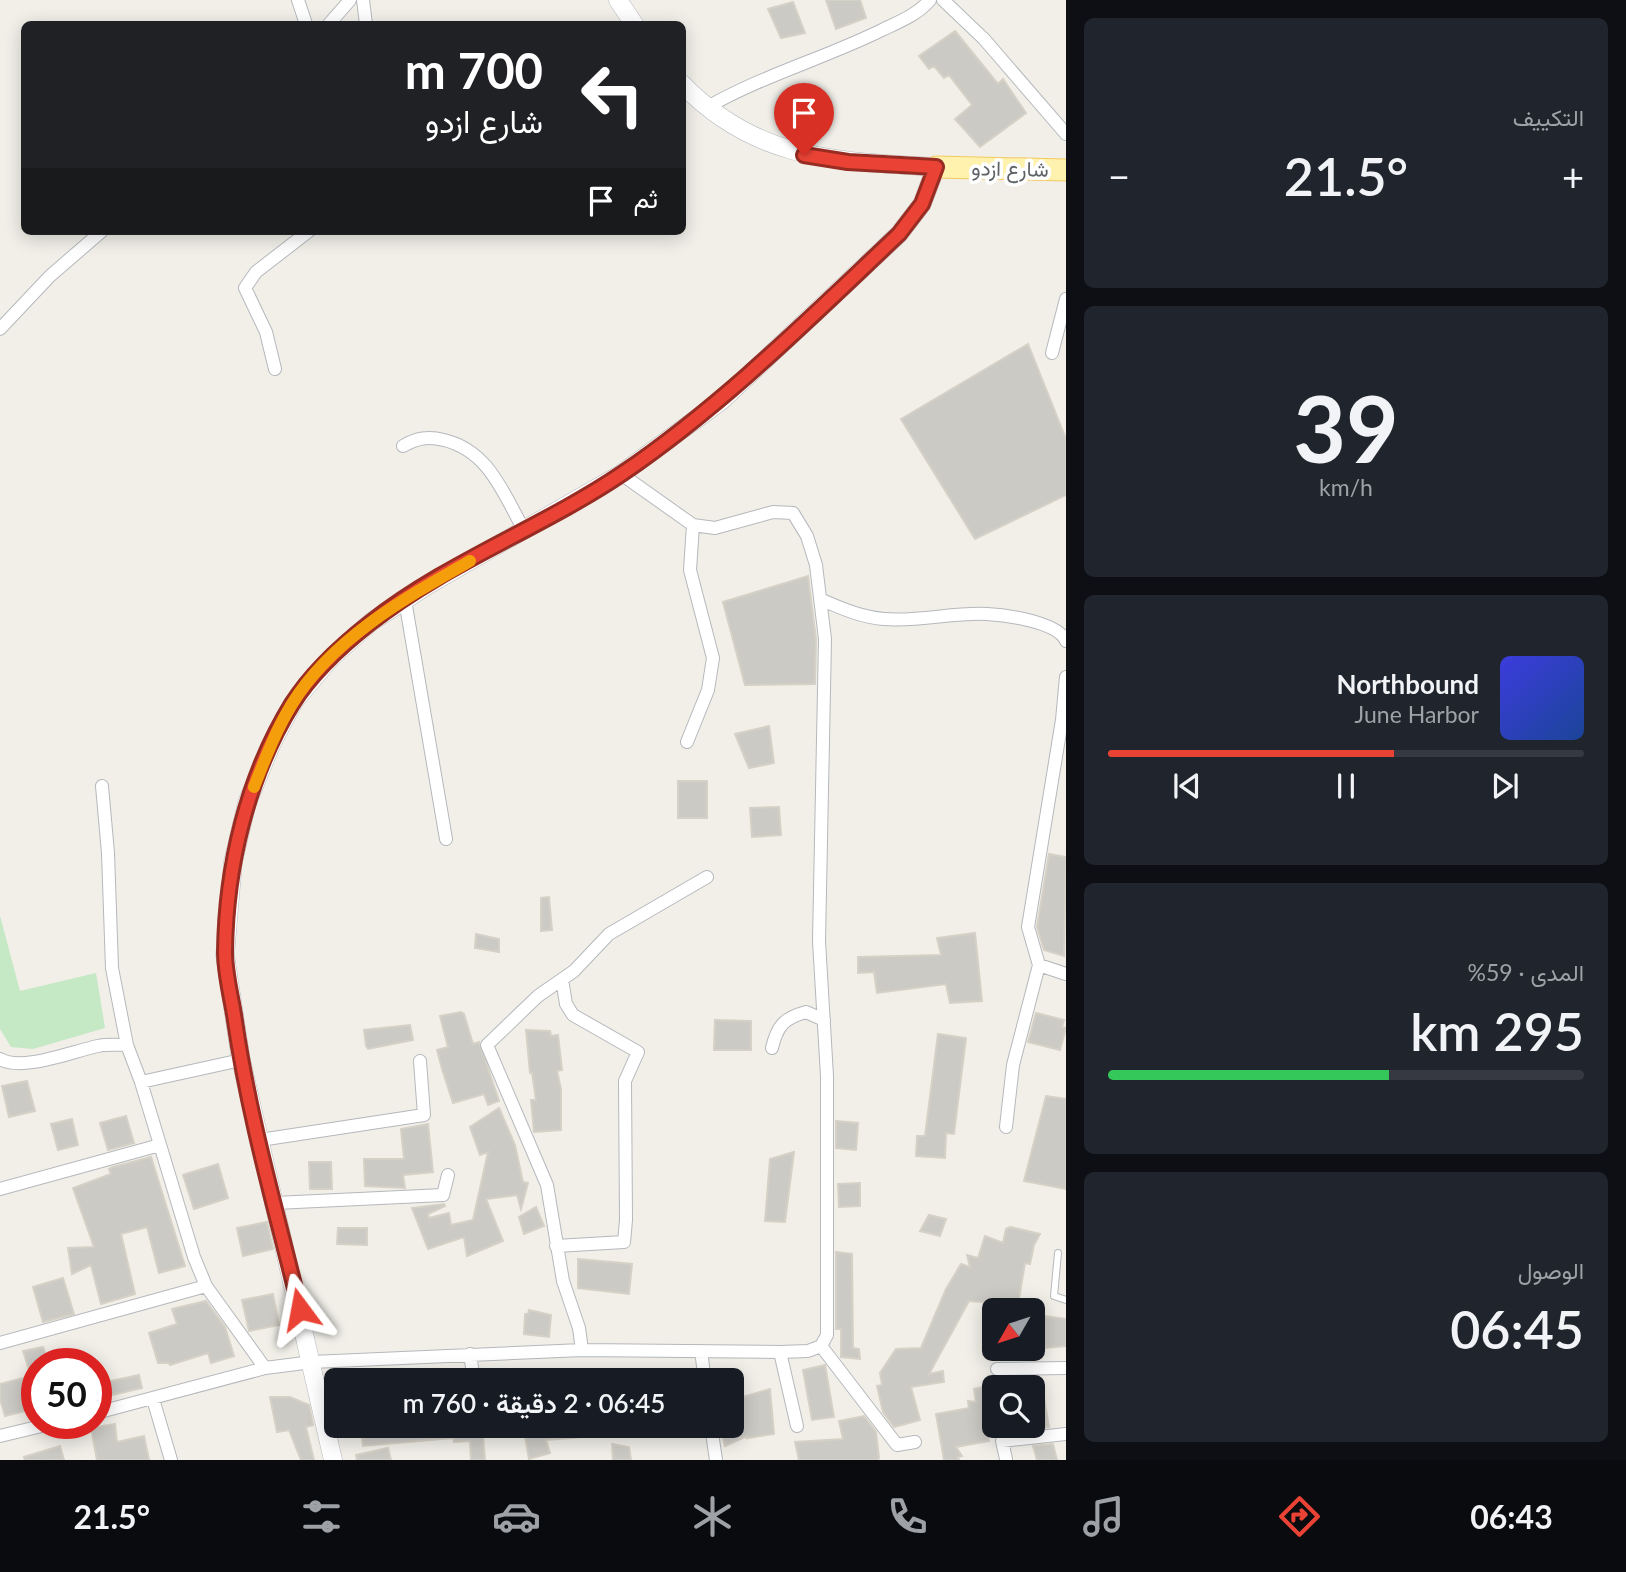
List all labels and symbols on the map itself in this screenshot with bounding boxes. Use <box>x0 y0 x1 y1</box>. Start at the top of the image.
pin <box>774 83 834 155</box>
street label: شارع ازدو <box>971 154 1049 184</box>
position arrow <box>263 1272 337 1346</box>
north arrow <box>982 1298 1045 1362</box>
speed limit sign: 50 <box>21 1348 112 1439</box>

